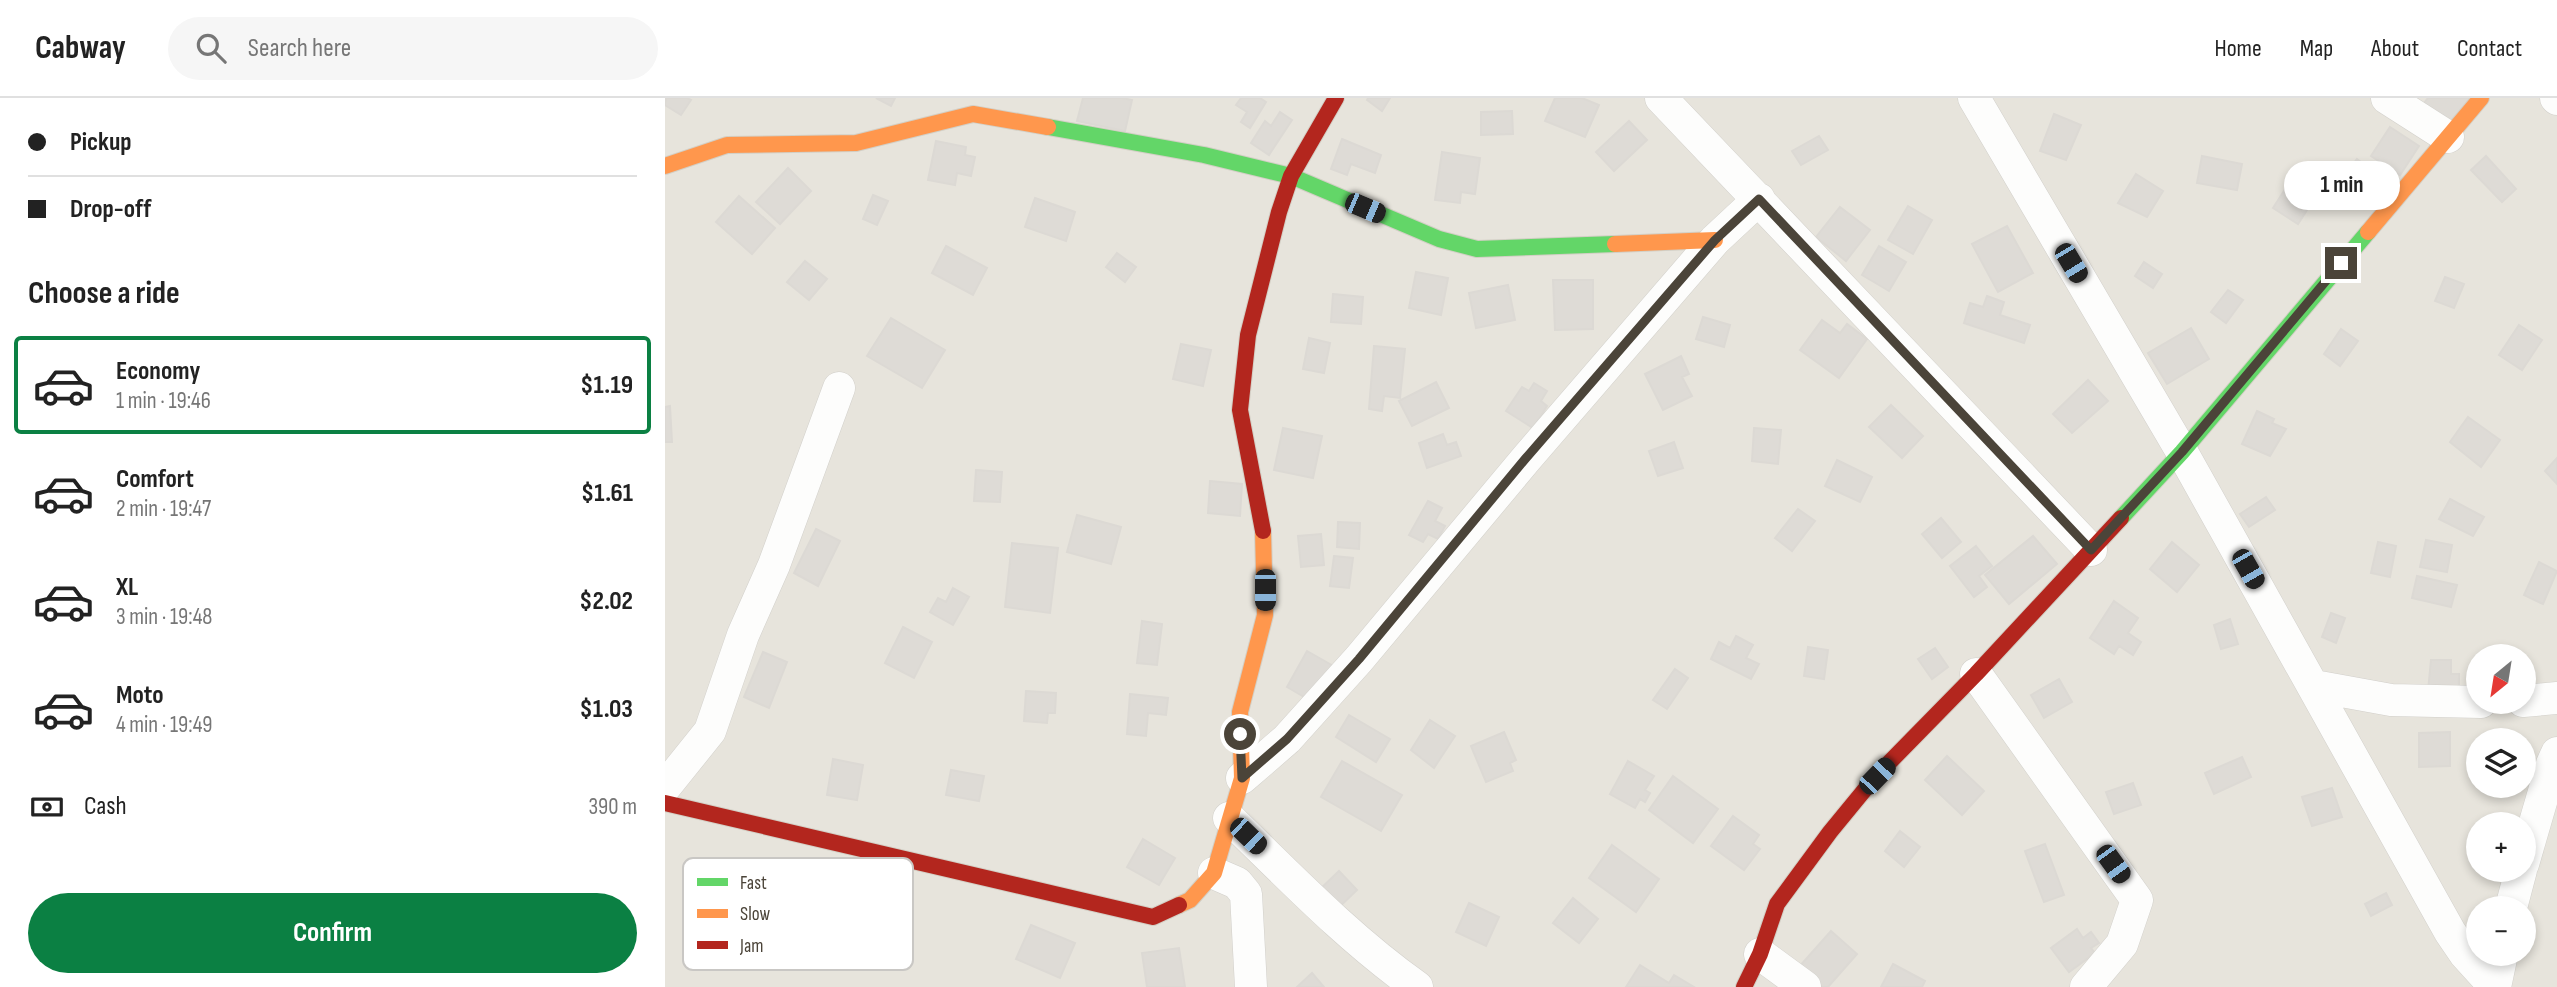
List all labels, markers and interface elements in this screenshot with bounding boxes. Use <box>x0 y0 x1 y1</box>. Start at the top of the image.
search box <box>168 17 658 80</box>
text: Cabway <box>35 28 126 68</box>
icon: search <box>192 29 230 67</box>
text: Search here <box>248 33 351 64</box>
text: Home <box>2214 34 2262 63</box>
text: Map <box>2300 34 2333 63</box>
text: About <box>2371 34 2419 63</box>
text: Contact <box>2457 34 2522 63</box>
text: Pickup <box>70 127 132 158</box>
callout: 1 min <box>2283 162 2399 211</box>
text: 1 min <box>2321 171 2363 199</box>
car <box>1342 190 1389 226</box>
text: Drop-off <box>70 194 151 225</box>
car <box>2052 240 2091 286</box>
route end <box>2325 247 2357 279</box>
text: Choose a ride <box>28 274 180 313</box>
icon: car <box>32 354 95 417</box>
text: Economy <box>116 356 200 387</box>
text: $1.19 <box>580 370 633 401</box>
text: 1 min · 19:46 <box>116 387 211 415</box>
icon: car <box>32 462 95 525</box>
text: Comfort <box>116 464 194 495</box>
text: $1.61 <box>581 478 633 509</box>
text: 2 min · 19:47 <box>116 495 211 523</box>
car <box>2229 546 2268 592</box>
car <box>1255 569 1276 611</box>
icon: car <box>32 570 95 633</box>
text: XL <box>116 572 138 603</box>
text: $2.02 <box>579 586 633 617</box>
text: 3 min · 19:48 <box>116 603 212 631</box>
north arrow <box>2466 644 2536 714</box>
map controls <box>2466 644 2536 966</box>
icon: car <box>32 678 95 741</box>
text: Moto <box>116 680 164 711</box>
text: $1.03 <box>580 694 633 725</box>
text: 4 min · 19:49 <box>116 711 213 739</box>
route start <box>1224 718 1256 750</box>
button: layers <box>2466 728 2536 798</box>
car <box>1855 754 1900 798</box>
icon: cash <box>28 788 66 826</box>
text: Cash <box>84 791 127 822</box>
text: 390 m <box>588 793 637 821</box>
button: + <box>2466 812 2536 882</box>
car <box>1226 814 1271 858</box>
car <box>2093 841 2134 887</box>
legend <box>683 858 913 970</box>
text: Fast <box>740 872 767 895</box>
button: Confirm <box>28 893 637 973</box>
button: − <box>2466 896 2536 966</box>
text: Slow <box>740 903 770 926</box>
text: Jam <box>739 935 763 958</box>

